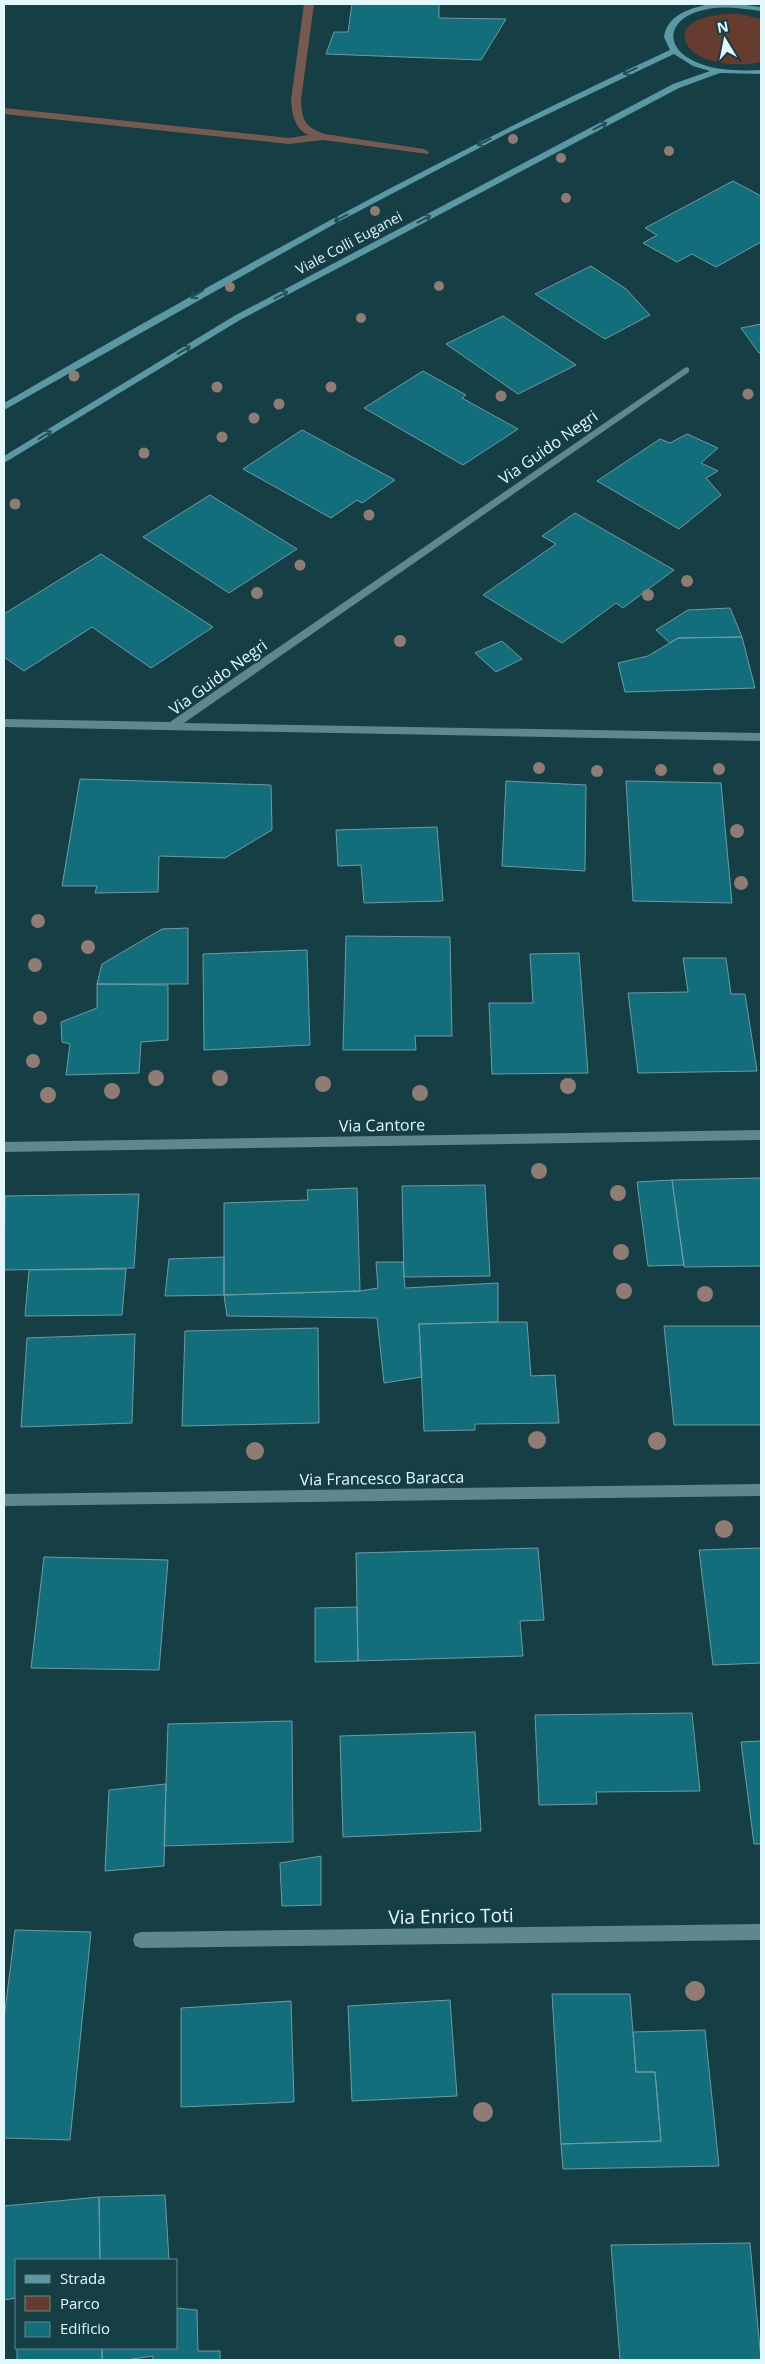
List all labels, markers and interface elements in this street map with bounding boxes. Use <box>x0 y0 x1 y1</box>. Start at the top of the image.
north arrow <box>700 15 750 65</box>
text: N <box>715 16 730 37</box>
one-way arrow <box>623 66 638 76</box>
one-way arrow <box>592 121 607 130</box>
one-way arrow <box>477 137 492 147</box>
street label: Viale Colli Euganei <box>292 206 405 279</box>
one-way arrow <box>333 213 348 223</box>
one-way arrow <box>416 214 431 223</box>
one-way arrow <box>190 290 205 299</box>
one-way arrow <box>273 290 288 300</box>
one-way arrow <box>177 345 191 355</box>
street label: Via Guido Negri <box>494 405 602 489</box>
one-way arrow <box>38 429 52 439</box>
street label: Via Guido Negri <box>165 634 271 720</box>
street label: Via Cantore <box>339 1113 425 1137</box>
street label: Via Francesco Baracca <box>299 1466 465 1490</box>
street label: Via Enrico Toti <box>388 1902 514 1930</box>
legend <box>15 2259 178 2349</box>
text: Strada <box>60 2268 106 2288</box>
text: Parco <box>60 2293 100 2313</box>
text: Edificio <box>60 2318 110 2338</box>

